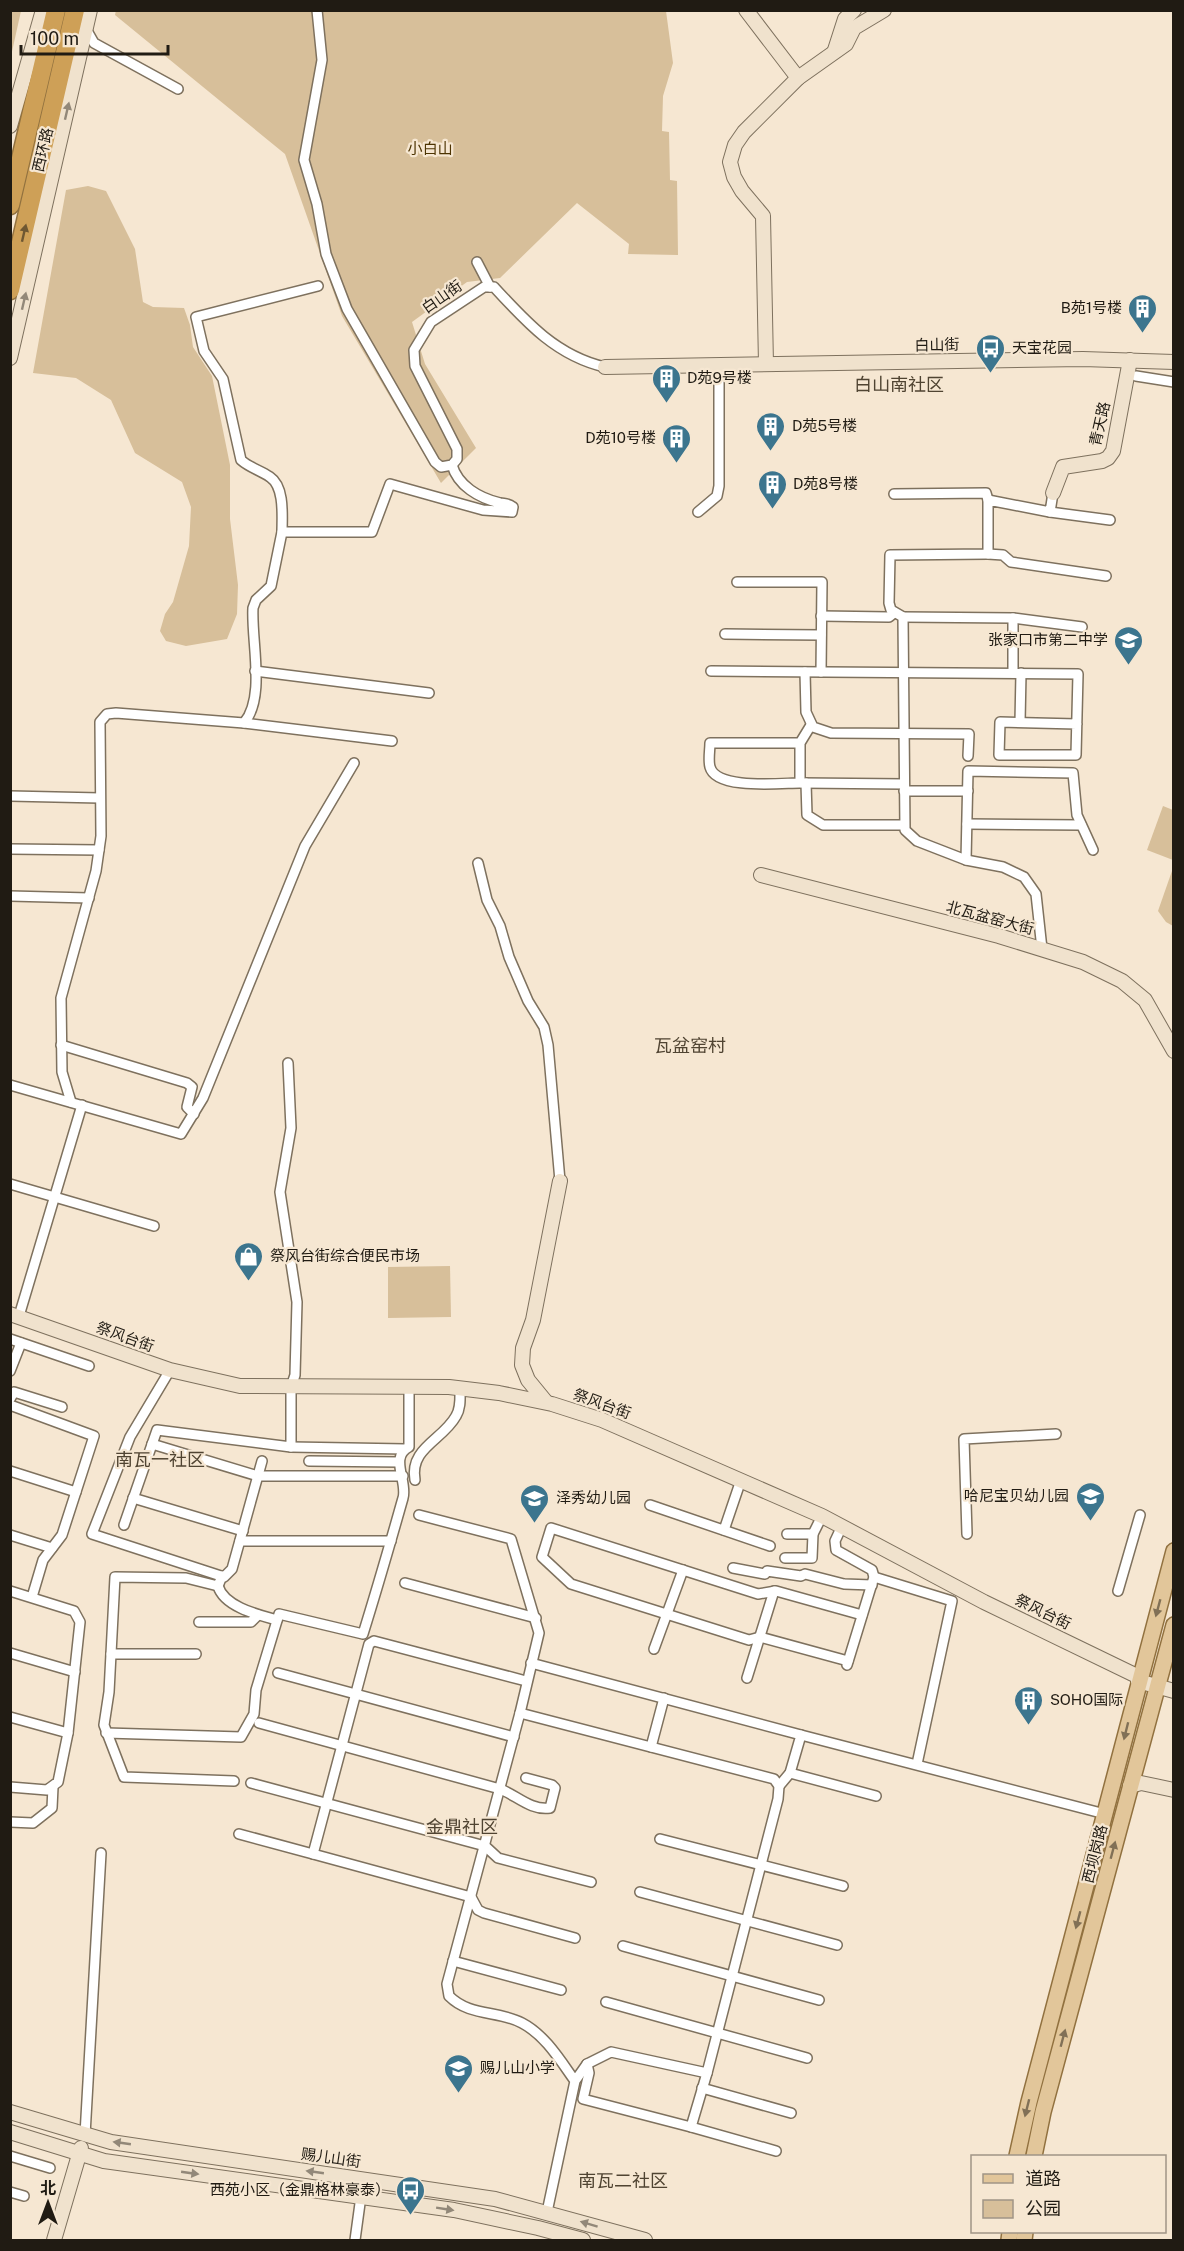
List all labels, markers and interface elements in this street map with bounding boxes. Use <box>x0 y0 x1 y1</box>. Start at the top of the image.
scale bar <box>21 18 168 56</box>
text: 100 m <box>30 28 79 49</box>
one-way arrow <box>63 102 73 120</box>
street label: 西环路 <box>29 126 56 174</box>
park label: 小白山 <box>407 140 453 157</box>
one-way arrow <box>20 224 30 242</box>
street label: 白山街 <box>418 277 465 316</box>
one-way arrow <box>19 292 29 310</box>
building icon: B苑1号楼 <box>1127 292 1159 334</box>
place label: B苑1号楼 <box>1061 299 1122 316</box>
bus stop icon: 天宝花园 <box>975 332 1007 374</box>
street label: 白山街 <box>914 336 960 353</box>
place label: 天宝花园 <box>1012 339 1072 356</box>
building icon: D苑9号楼 <box>650 362 682 404</box>
place label: D苑9号楼 <box>687 369 752 386</box>
district label: 白山南社区 <box>854 374 944 395</box>
street label: 青天路 <box>1086 400 1113 448</box>
building icon: D苑5号楼 <box>755 410 787 452</box>
place label: D苑5号楼 <box>792 417 857 434</box>
building icon: D苑10号楼 <box>661 422 693 464</box>
place label: D苑10号楼 <box>585 429 656 446</box>
building icon: D苑8号楼 <box>756 468 788 510</box>
place label: D苑8号楼 <box>793 475 858 492</box>
school or university icon: 张家口市第二中学 <box>1113 624 1145 666</box>
place label: 张家口市第二中学 <box>988 631 1108 648</box>
street label: 北瓦盆窑大街 <box>944 898 1036 937</box>
district label: 瓦盆窑村 <box>654 1035 726 1056</box>
shop icon: 祭风台街综合便民市场 <box>233 1240 265 1282</box>
place label: 祭风台街综合便民市场 <box>270 1247 420 1264</box>
street label: 祭风台街 <box>94 1318 156 1355</box>
street label: 祭风台街 <box>571 1385 633 1422</box>
district label: 南瓦一社区 <box>115 1449 205 1470</box>
school or university icon: 哈尼宝贝幼儿园 <box>1074 1480 1106 1522</box>
school or university icon: 泽秀幼儿园 <box>519 1482 551 1524</box>
place label: 哈尼宝贝幼儿园 <box>964 1487 1069 1504</box>
place label: 泽秀幼儿园 <box>556 1489 631 1506</box>
street label: 祭风台街 <box>1013 1591 1074 1632</box>
one-way arrow <box>1153 1599 1162 1617</box>
building icon: SOHO国际 <box>1013 1684 1045 1726</box>
place label: SOHO国际 <box>1050 1691 1123 1708</box>
one-way arrow <box>1120 1722 1130 1740</box>
district label: 金鼎社区 <box>426 1816 498 1837</box>
street label: 西坝岗路 <box>1079 1823 1110 1885</box>
one-way arrow <box>1109 1841 1119 1859</box>
one-way arrow <box>1073 1911 1083 1929</box>
one-way arrow <box>1059 2029 1068 2047</box>
school or university icon: 赐儿山小学 <box>443 2052 475 2094</box>
place label: 赐儿山小学 <box>480 2059 555 2076</box>
one-way arrow <box>1022 2099 1032 2117</box>
one-way arrow <box>113 2139 132 2148</box>
street label: 赐儿山街 <box>300 2145 362 2170</box>
legend <box>971 2155 1166 2233</box>
one-way arrow <box>306 2167 325 2176</box>
one-way arrow <box>180 2168 199 2177</box>
text: 道路 <box>1025 2168 1061 2189</box>
district label: 南瓦二社区 <box>578 2170 668 2191</box>
north arrow <box>18 2173 78 2233</box>
bus stop icon: 西苑小区（金鼎格林豪泰） <box>395 2174 427 2216</box>
text: 北 <box>40 2179 56 2198</box>
place label: 西苑小区（金鼎格林豪泰） <box>210 2181 390 2198</box>
text: 公园 <box>1025 2198 1061 2219</box>
one-way arrow <box>436 2205 455 2214</box>
one-way arrow <box>580 2219 598 2228</box>

